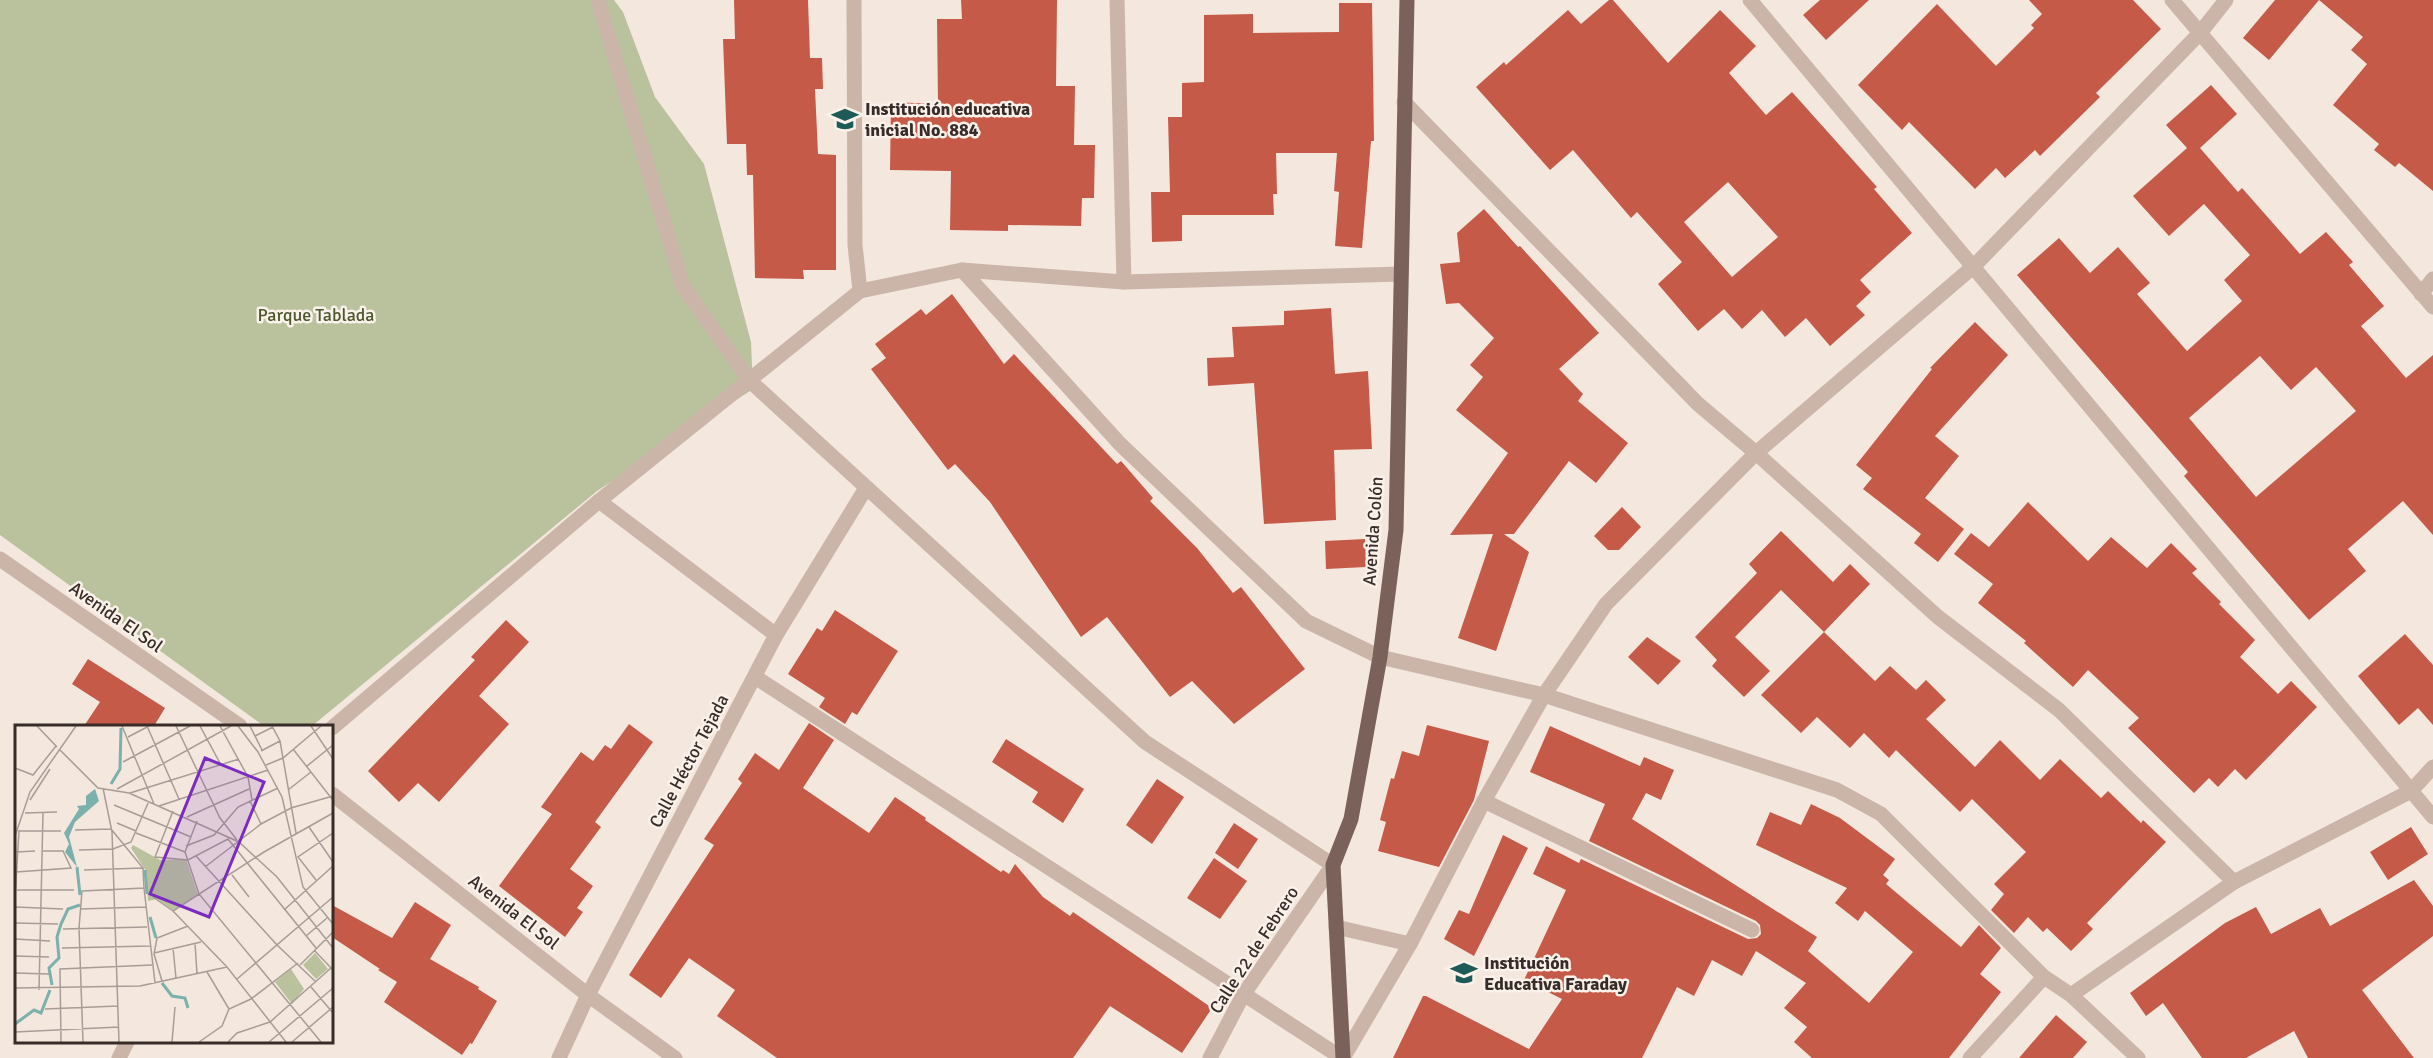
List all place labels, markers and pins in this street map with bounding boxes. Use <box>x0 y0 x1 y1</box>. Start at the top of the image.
place label: Institución educativa inicial No. 884 <box>865 98 1030 141</box>
school or university icon: Institución educativa inicial No. 884 <box>830 104 860 134</box>
place label: Institución Educativa Faraday <box>1484 952 1627 995</box>
school or university icon: Institución Educativa Faraday <box>1449 958 1479 988</box>

